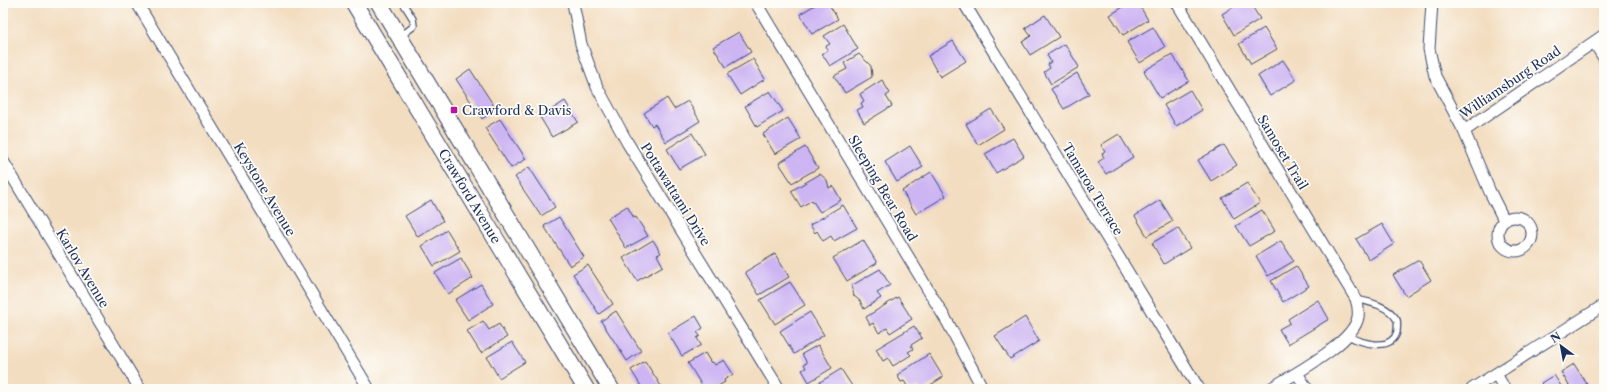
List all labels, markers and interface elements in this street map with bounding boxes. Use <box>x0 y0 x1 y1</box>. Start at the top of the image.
street label: Williamsburg Road <box>1456 42 1564 122</box>
place label: Crawford & Davis <box>462 102 572 118</box>
marker: Crawford & Davis <box>449 105 459 115</box>
street label: Samoset Trail <box>1254 112 1312 192</box>
street label: Sleeping Bear Road <box>845 132 921 244</box>
street label: Keystone Avenue <box>231 139 299 239</box>
street label: Pottawattami Drive <box>638 139 714 249</box>
street label: Tamaroa Terrace <box>1059 140 1127 238</box>
street label: Crawford Avenue <box>435 146 505 246</box>
street label: Karlov Avenue <box>53 225 113 311</box>
north arrow <box>1541 326 1581 366</box>
text: N <box>1548 329 1564 346</box>

